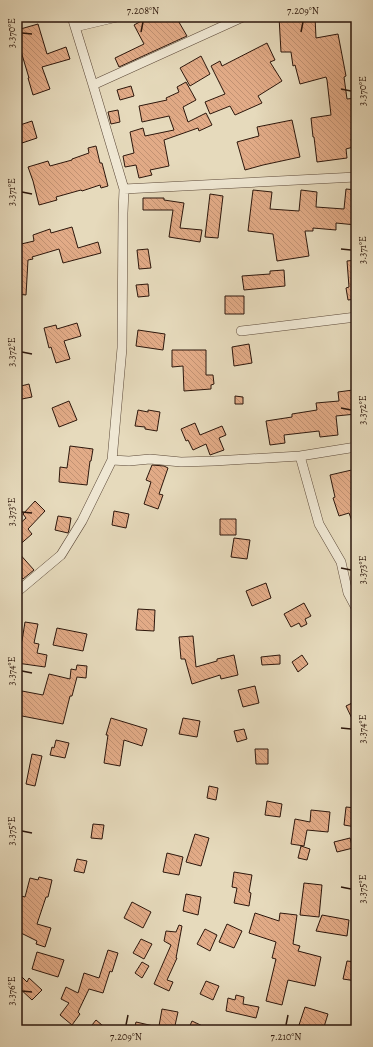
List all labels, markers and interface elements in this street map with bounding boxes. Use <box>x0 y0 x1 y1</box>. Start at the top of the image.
text: 7.208°N <box>127 4 159 17</box>
text: 7.209°N <box>287 4 319 17</box>
text: 3.370°E <box>5 18 18 48</box>
text: 3.370°E <box>356 76 369 106</box>
text: 3.371°E <box>5 178 18 206</box>
text: 3.371°E <box>356 236 369 264</box>
text: 3.372°E <box>5 337 18 367</box>
text: 3.372°E <box>356 395 369 425</box>
text: 3.373°E <box>5 498 18 526</box>
text: 3.373°E <box>356 556 369 584</box>
text: 3.374°E <box>5 656 18 686</box>
text: 3.374°E <box>356 714 369 744</box>
text: 3.375°E <box>5 817 18 845</box>
text: 3.375°E <box>356 875 369 903</box>
text: 3.376°E <box>5 976 18 1006</box>
text: 7.209°N <box>110 1030 142 1043</box>
text: 7.210°N <box>271 1030 301 1043</box>

